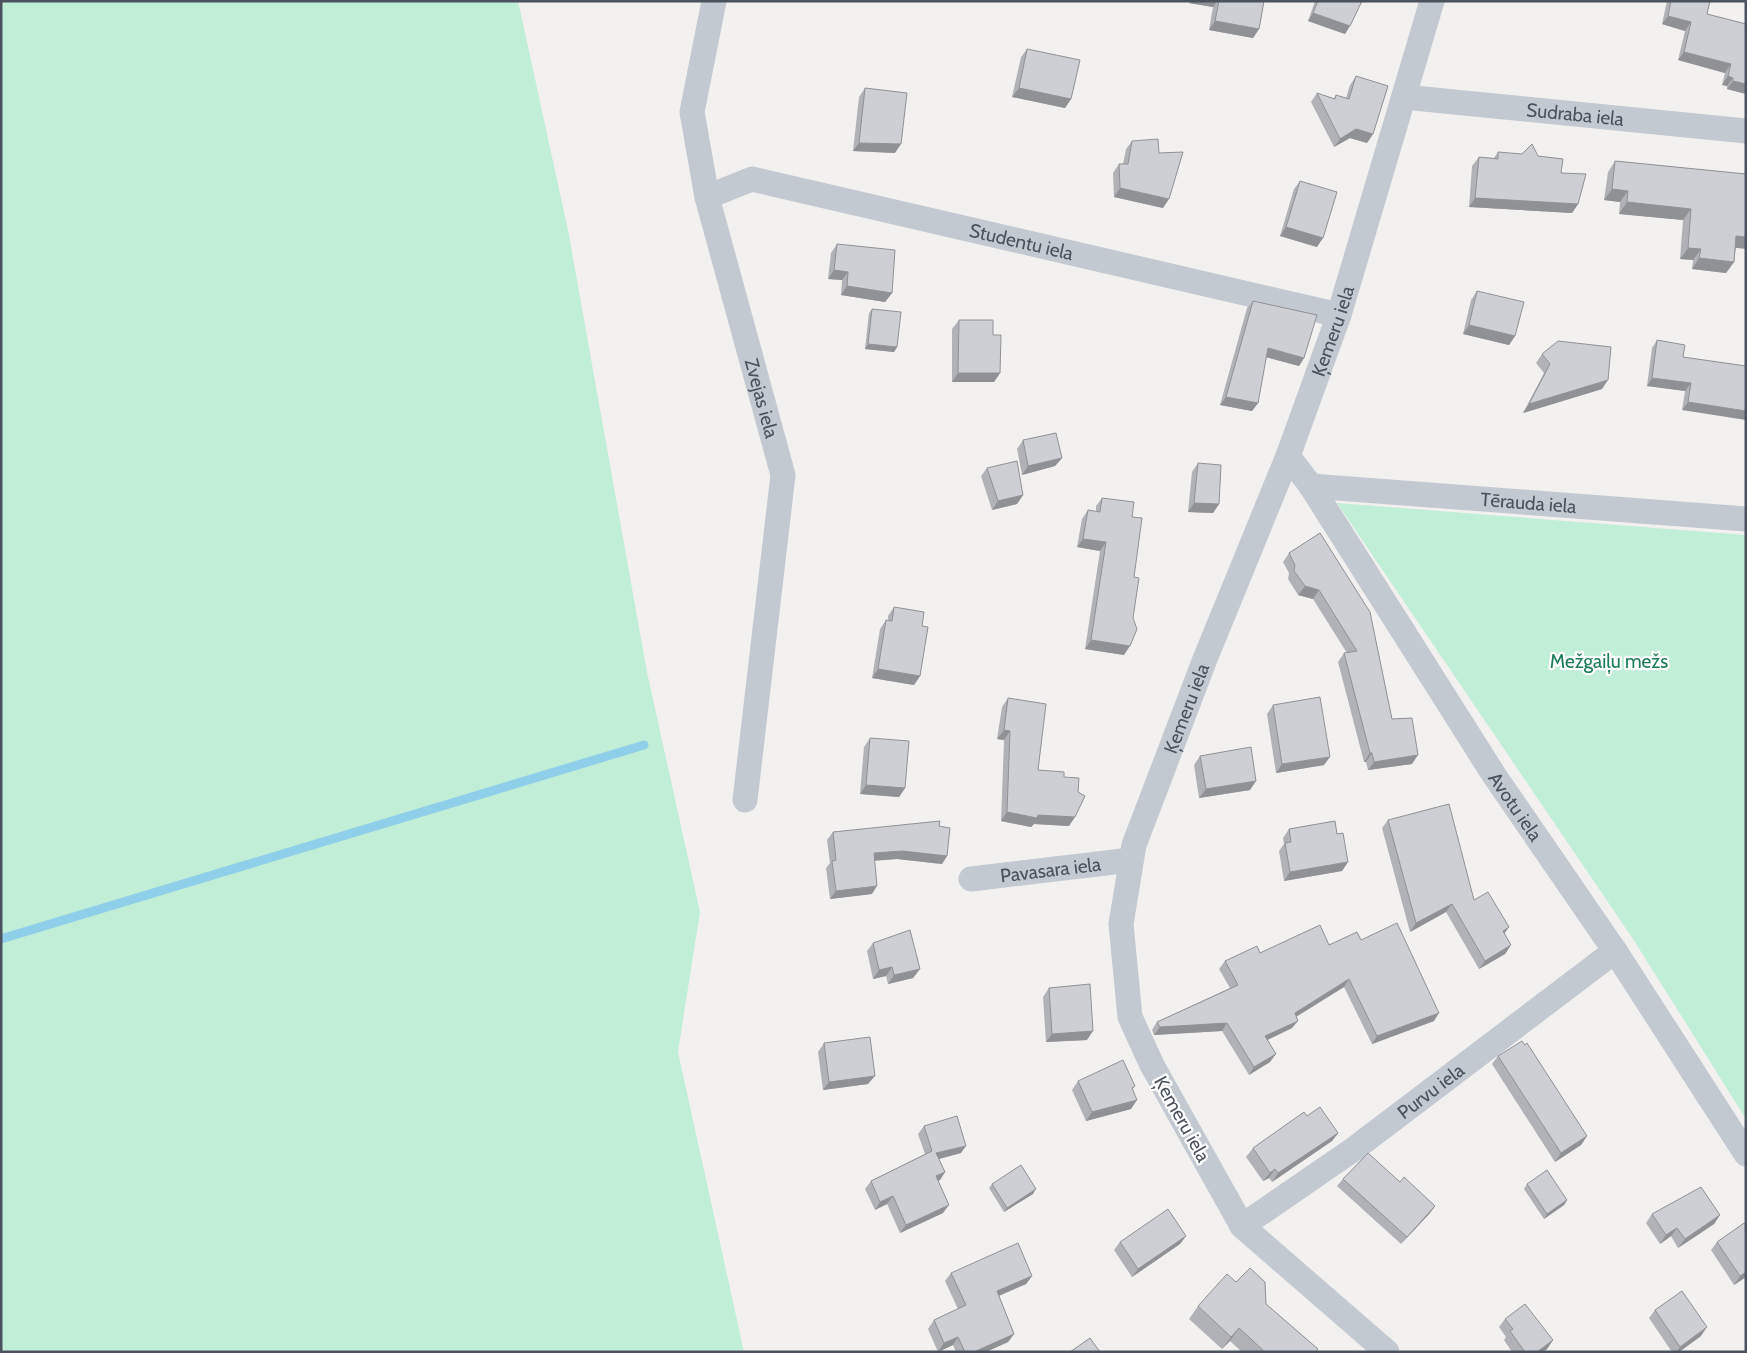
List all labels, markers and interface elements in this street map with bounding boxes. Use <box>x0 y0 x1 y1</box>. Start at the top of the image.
street label: Sudraba iela <box>1525 98 1625 130</box>
street label: Studentu iela <box>967 218 1076 265</box>
street label: Ķemeru iela <box>1306 283 1359 380</box>
street label: Zvejas iela <box>740 356 784 441</box>
street label: Tērauda iela <box>1480 487 1577 518</box>
park label: Mežgaiļu mežs <box>1550 650 1668 674</box>
street label: Ķemeru iela <box>1159 660 1214 757</box>
street label: Avotu iela <box>1484 768 1547 845</box>
street label: Pavasara iela <box>999 852 1102 887</box>
street label: Purvu iela <box>1393 1058 1468 1124</box>
street label: Ķemeru iela <box>1148 1072 1215 1166</box>

